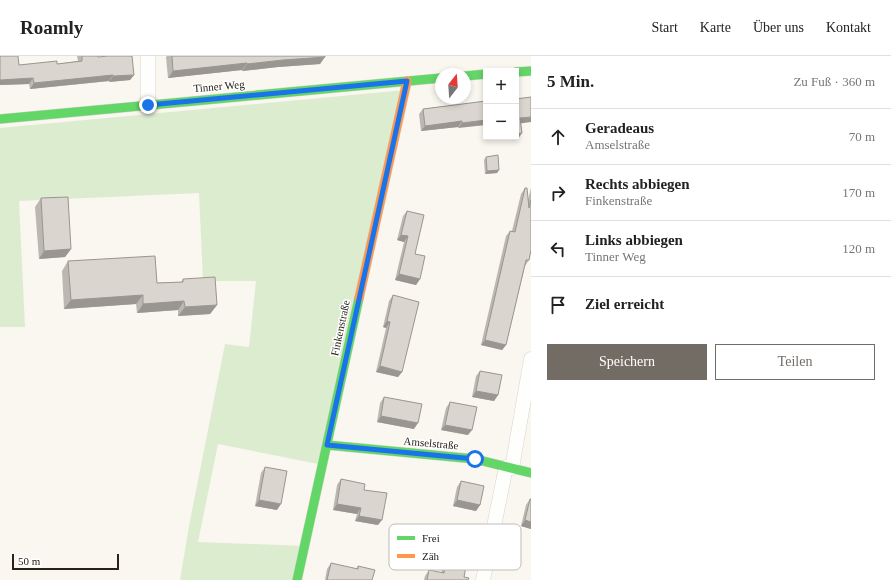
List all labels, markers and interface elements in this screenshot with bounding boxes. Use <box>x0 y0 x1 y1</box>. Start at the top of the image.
text: Roamly <box>20 17 83 38</box>
text: Start <box>651 20 678 35</box>
text: Karte <box>700 20 731 35</box>
text: Über uns <box>753 20 804 35</box>
text: Kontakt <box>826 20 871 35</box>
north arrow <box>435 68 471 104</box>
map controls <box>483 68 519 140</box>
button: + <box>483 68 519 104</box>
text: 5 Min. <box>547 72 594 91</box>
text: Zu Fuß · 360 m <box>793 74 875 89</box>
street label: Tinner Weg <box>193 78 246 94</box>
route end <box>139 96 157 114</box>
button: − <box>483 104 519 140</box>
text: Geradeaus <box>585 120 654 136</box>
icon: ahead <box>547 126 569 148</box>
text: 70 m <box>849 129 875 144</box>
text: Amselstraße <box>585 137 650 152</box>
text: Rechts abbiegen <box>585 176 690 192</box>
icon: right <box>547 182 569 204</box>
text: 170 m <box>842 185 875 200</box>
text: Finkenstraße <box>585 193 652 208</box>
text: Links abbiegen <box>585 232 683 248</box>
icon: left <box>547 238 569 260</box>
text: 120 m <box>842 241 875 256</box>
text: Tinner Weg <box>585 249 646 264</box>
icon: arrive <box>547 294 569 316</box>
text: Ziel erreicht <box>585 296 664 312</box>
street label: Finkenstraße <box>328 299 352 357</box>
button: Speichern <box>547 344 707 380</box>
button: Teilen <box>715 344 875 380</box>
street label: Amselstraße <box>403 435 459 451</box>
route start <box>466 450 484 468</box>
legend <box>389 524 521 570</box>
text: Frei <box>422 532 440 544</box>
text: Zäh <box>422 550 440 562</box>
scale bar <box>12 552 119 571</box>
text: 50 m <box>18 555 40 567</box>

